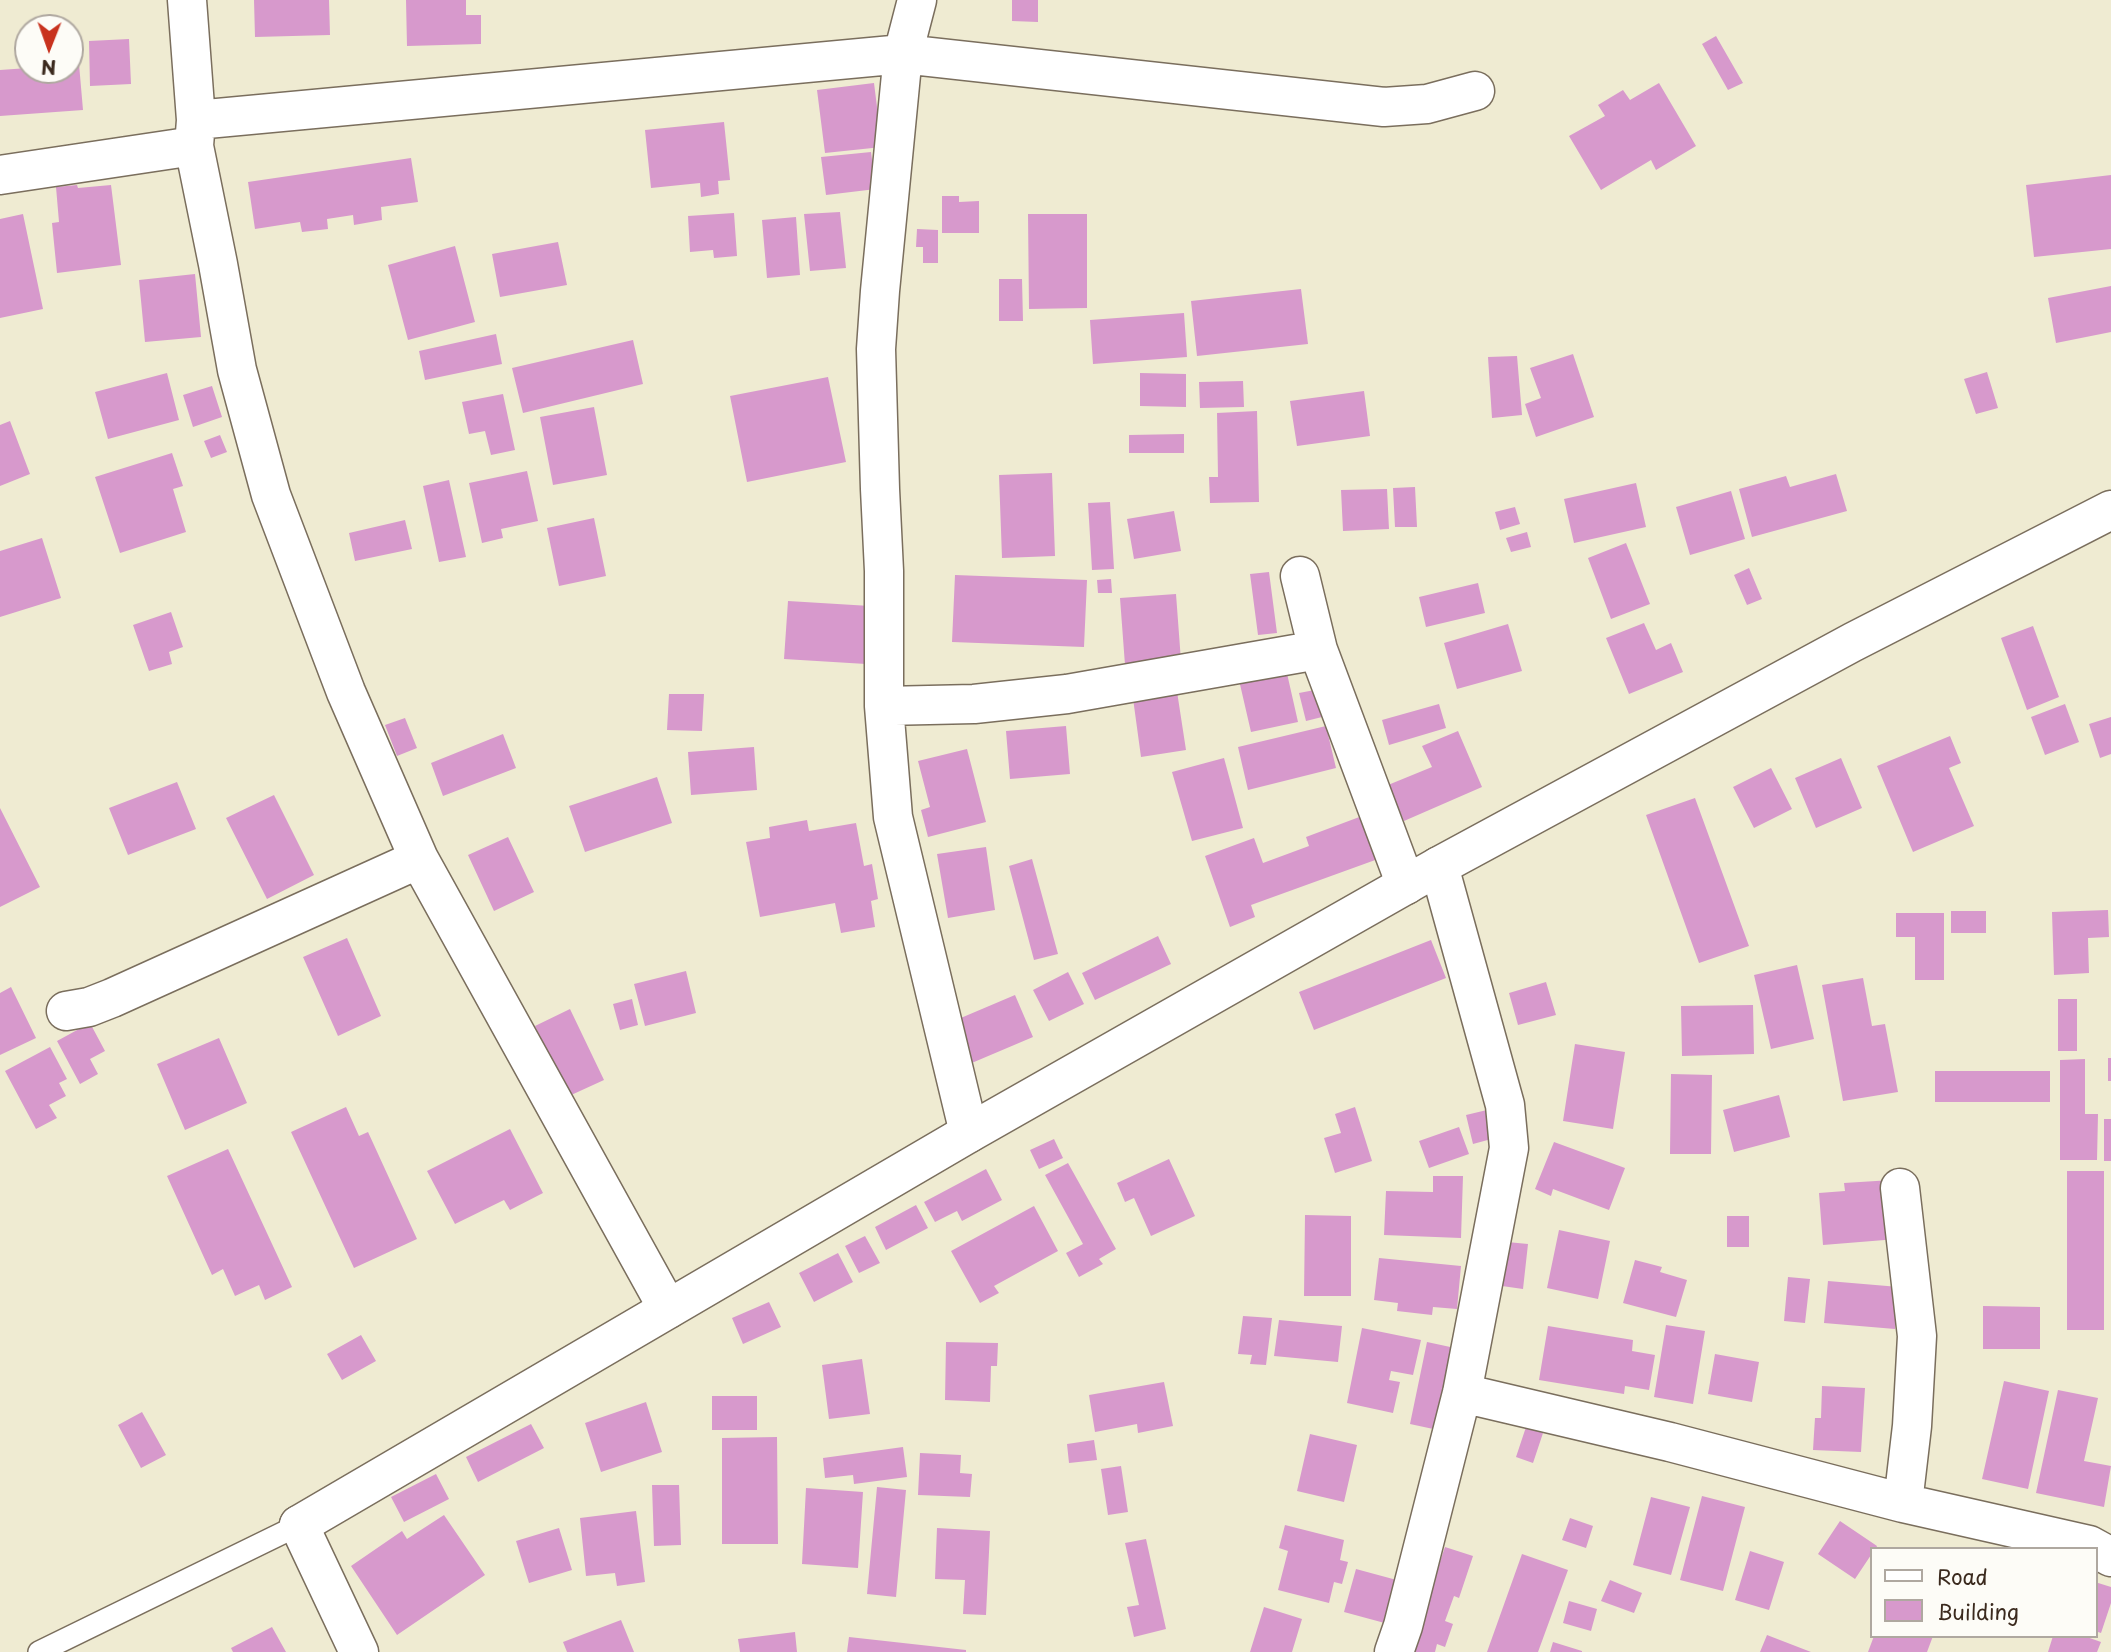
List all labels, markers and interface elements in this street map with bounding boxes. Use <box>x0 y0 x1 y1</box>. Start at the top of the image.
north arrow <box>14 14 84 84</box>
text: N <box>41 54 56 82</box>
legend <box>1870 1547 2097 1638</box>
text: Road <box>1937 1560 1988 1592</box>
text: Building <box>1937 1595 2019 1627</box>

